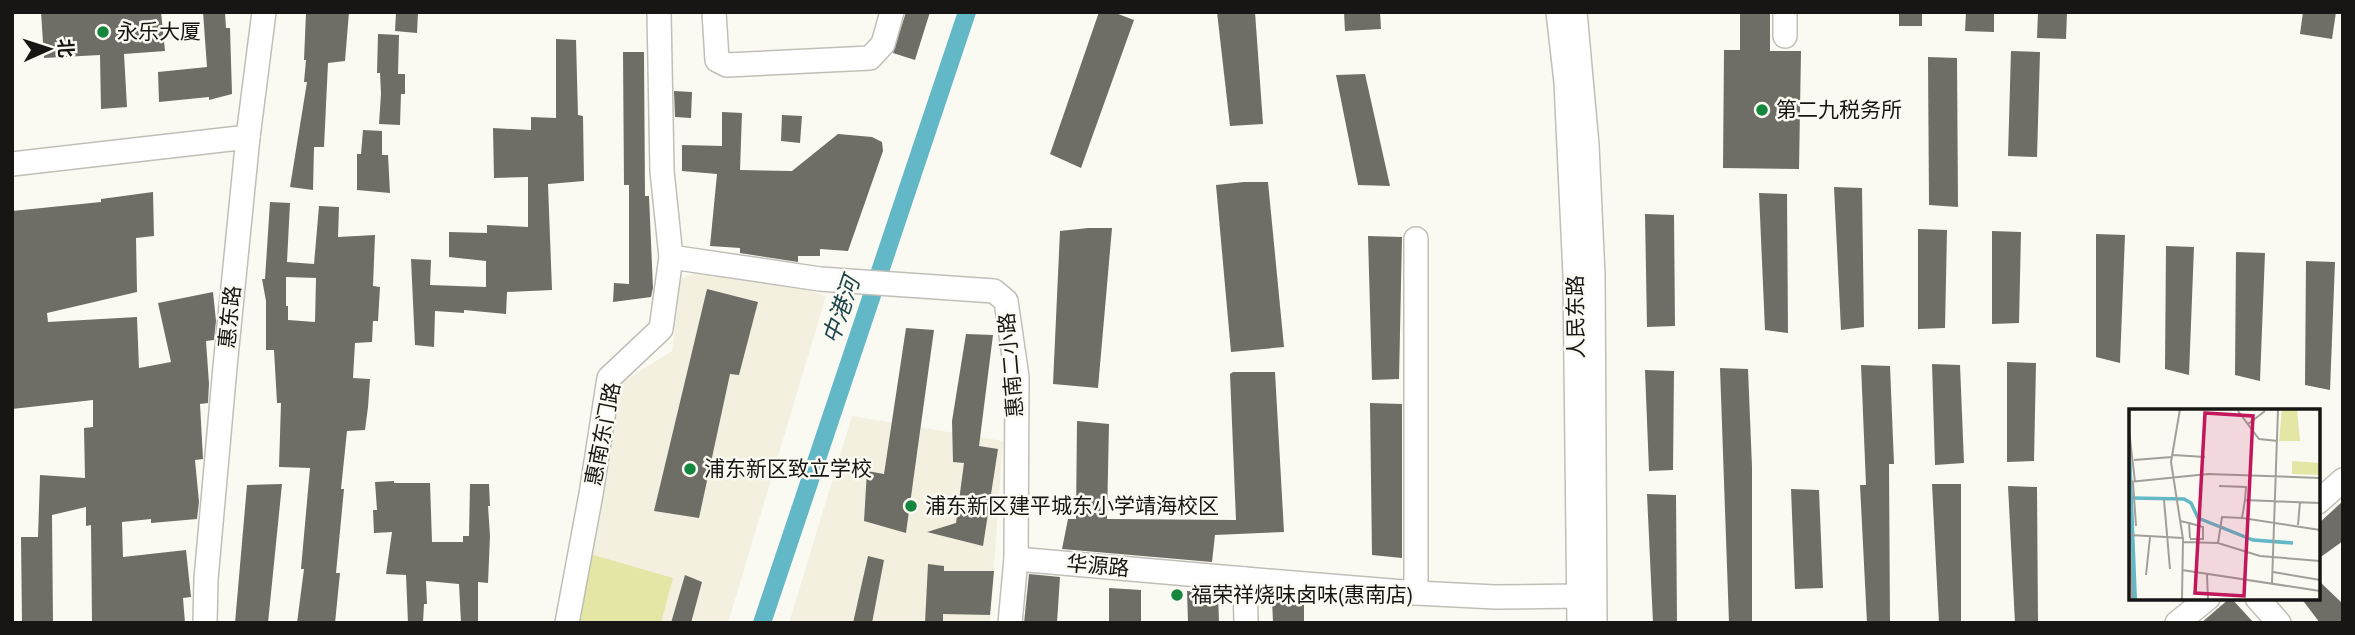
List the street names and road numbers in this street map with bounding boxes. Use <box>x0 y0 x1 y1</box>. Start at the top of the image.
street label: 人民东路 <box>1561 275 1590 359</box>
street label: 惠东路 <box>213 284 246 350</box>
street label: 惠南二小路 <box>992 312 1029 419</box>
street label: 惠南东门路 <box>579 380 626 488</box>
street label: 华源路 <box>1065 549 1131 582</box>

